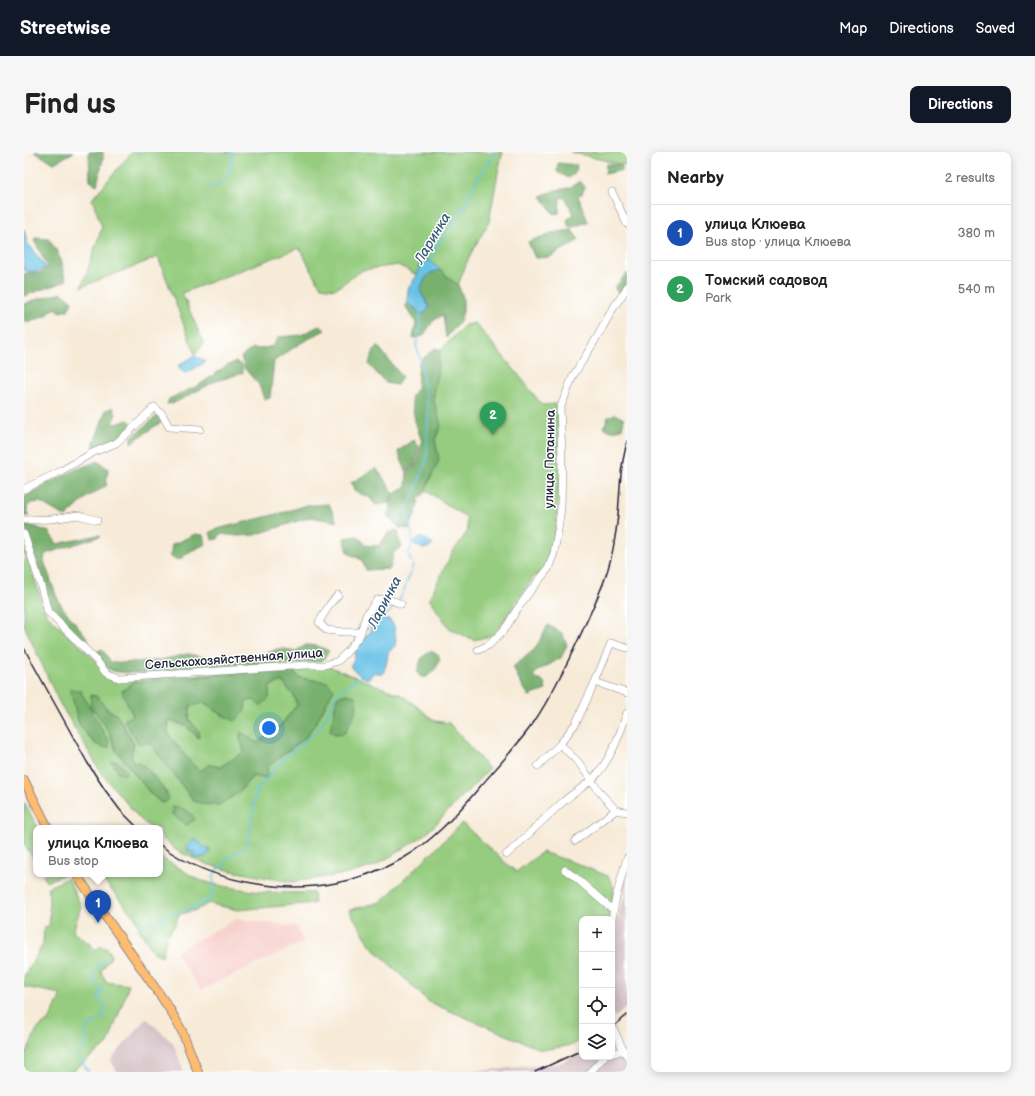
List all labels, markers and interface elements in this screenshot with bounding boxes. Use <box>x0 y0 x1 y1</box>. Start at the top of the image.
text: Streetwise <box>20 17 111 40</box>
text: Map <box>839 20 867 37</box>
text: Directions <box>889 20 954 37</box>
text: Saved <box>976 20 1015 37</box>
button: Directions <box>910 86 1011 123</box>
text: Find us <box>24 88 116 121</box>
text: Nearby <box>667 168 724 188</box>
text: 2 results <box>945 170 995 186</box>
water label: Ларинка <box>410 210 454 268</box>
text: улица Клюева <box>705 215 806 234</box>
text: 1 <box>677 225 683 241</box>
text: 380 m <box>958 225 995 241</box>
text: Bus stop · улица Клюева <box>705 234 851 250</box>
text: Томский садовод <box>705 271 827 290</box>
text: 2 <box>676 281 684 297</box>
text: 540 m <box>958 281 995 297</box>
text: Park <box>705 290 731 306</box>
pin: 2 <box>480 402 506 435</box>
street label: улица Потанина <box>541 409 559 509</box>
water label: Ларинка <box>363 573 405 632</box>
street label: Сельскохозяйственная улица <box>145 645 324 673</box>
your location <box>259 718 279 738</box>
popup <box>33 825 163 877</box>
text: улица Клюева <box>48 834 148 853</box>
text: Bus stop <box>48 853 99 869</box>
pin: 1 <box>85 890 111 923</box>
map controls <box>579 916 615 1060</box>
button: + <box>579 916 615 952</box>
button: − <box>579 952 615 988</box>
button: locate <box>579 988 615 1024</box>
button: layers <box>579 1024 615 1060</box>

